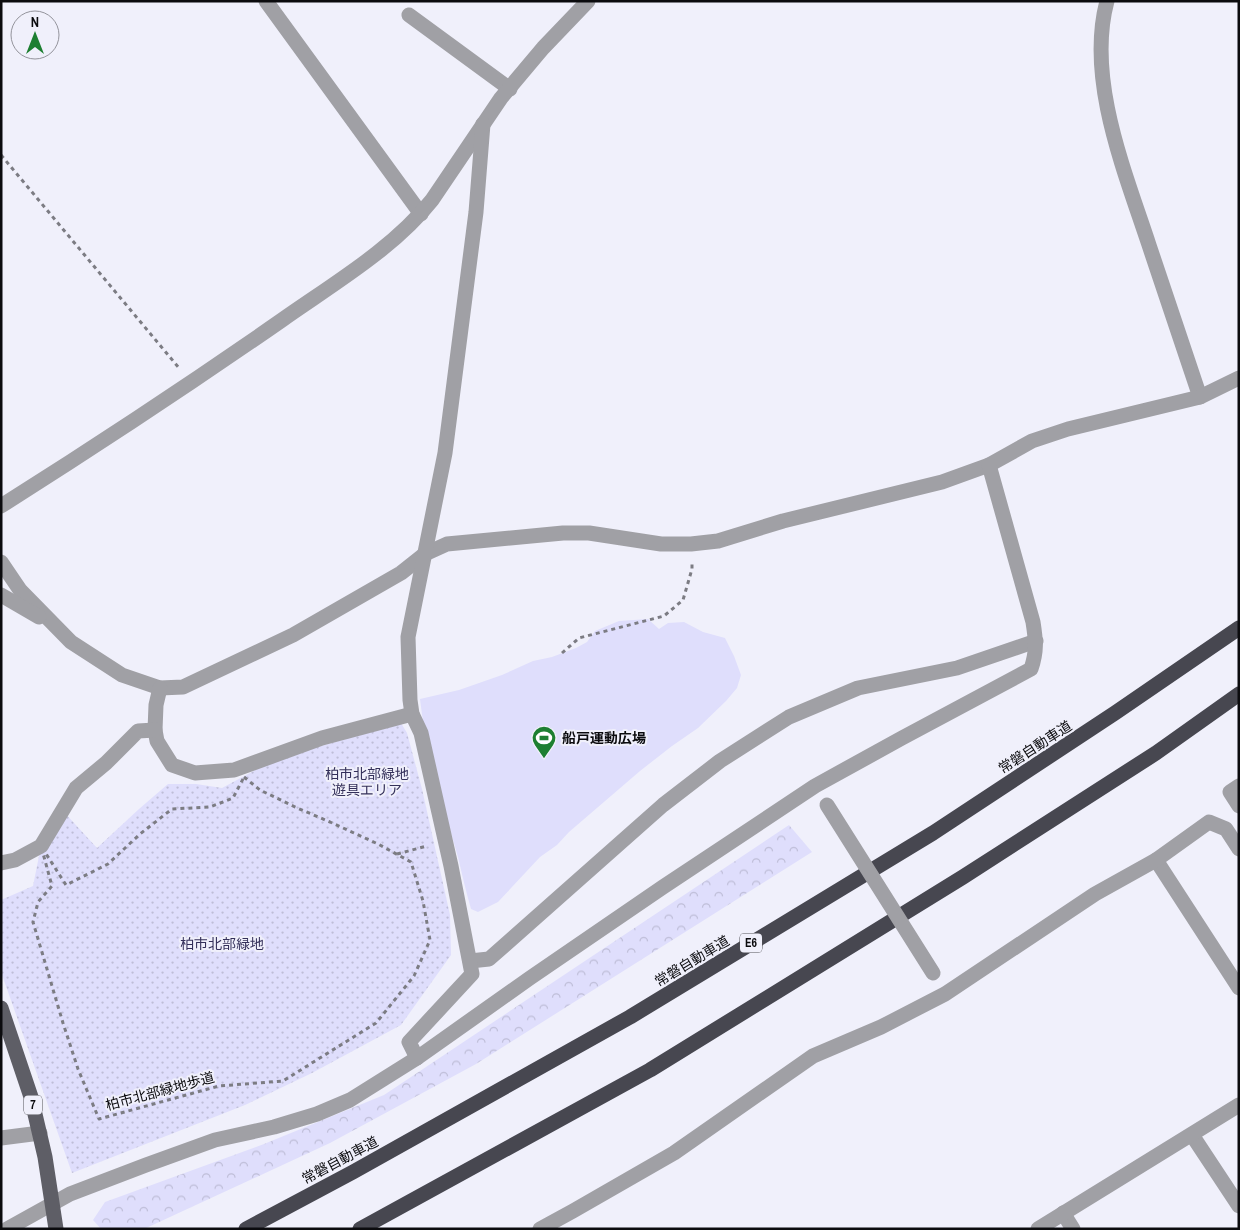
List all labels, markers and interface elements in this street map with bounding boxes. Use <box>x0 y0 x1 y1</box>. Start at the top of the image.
north arrow <box>10 10 60 60</box>
text: N <box>31 13 39 31</box>
street label: 常磐自動車道 <box>995 717 1075 777</box>
sports icon: 船戸運動広場 <box>531 725 557 759</box>
place label: 船戸運動広場 <box>562 729 646 747</box>
park label: 柏市北部緑地 遊具エリア <box>325 765 409 799</box>
street label: 常磐自動車道 <box>651 932 733 990</box>
road number: E6 <box>740 934 762 952</box>
park label: 柏市北部緑地 <box>180 935 264 953</box>
street label: 柏市北部緑地歩道 <box>104 1068 216 1114</box>
road number: 7 <box>24 1096 42 1114</box>
street label: 常磐自動車道 <box>299 1132 381 1188</box>

